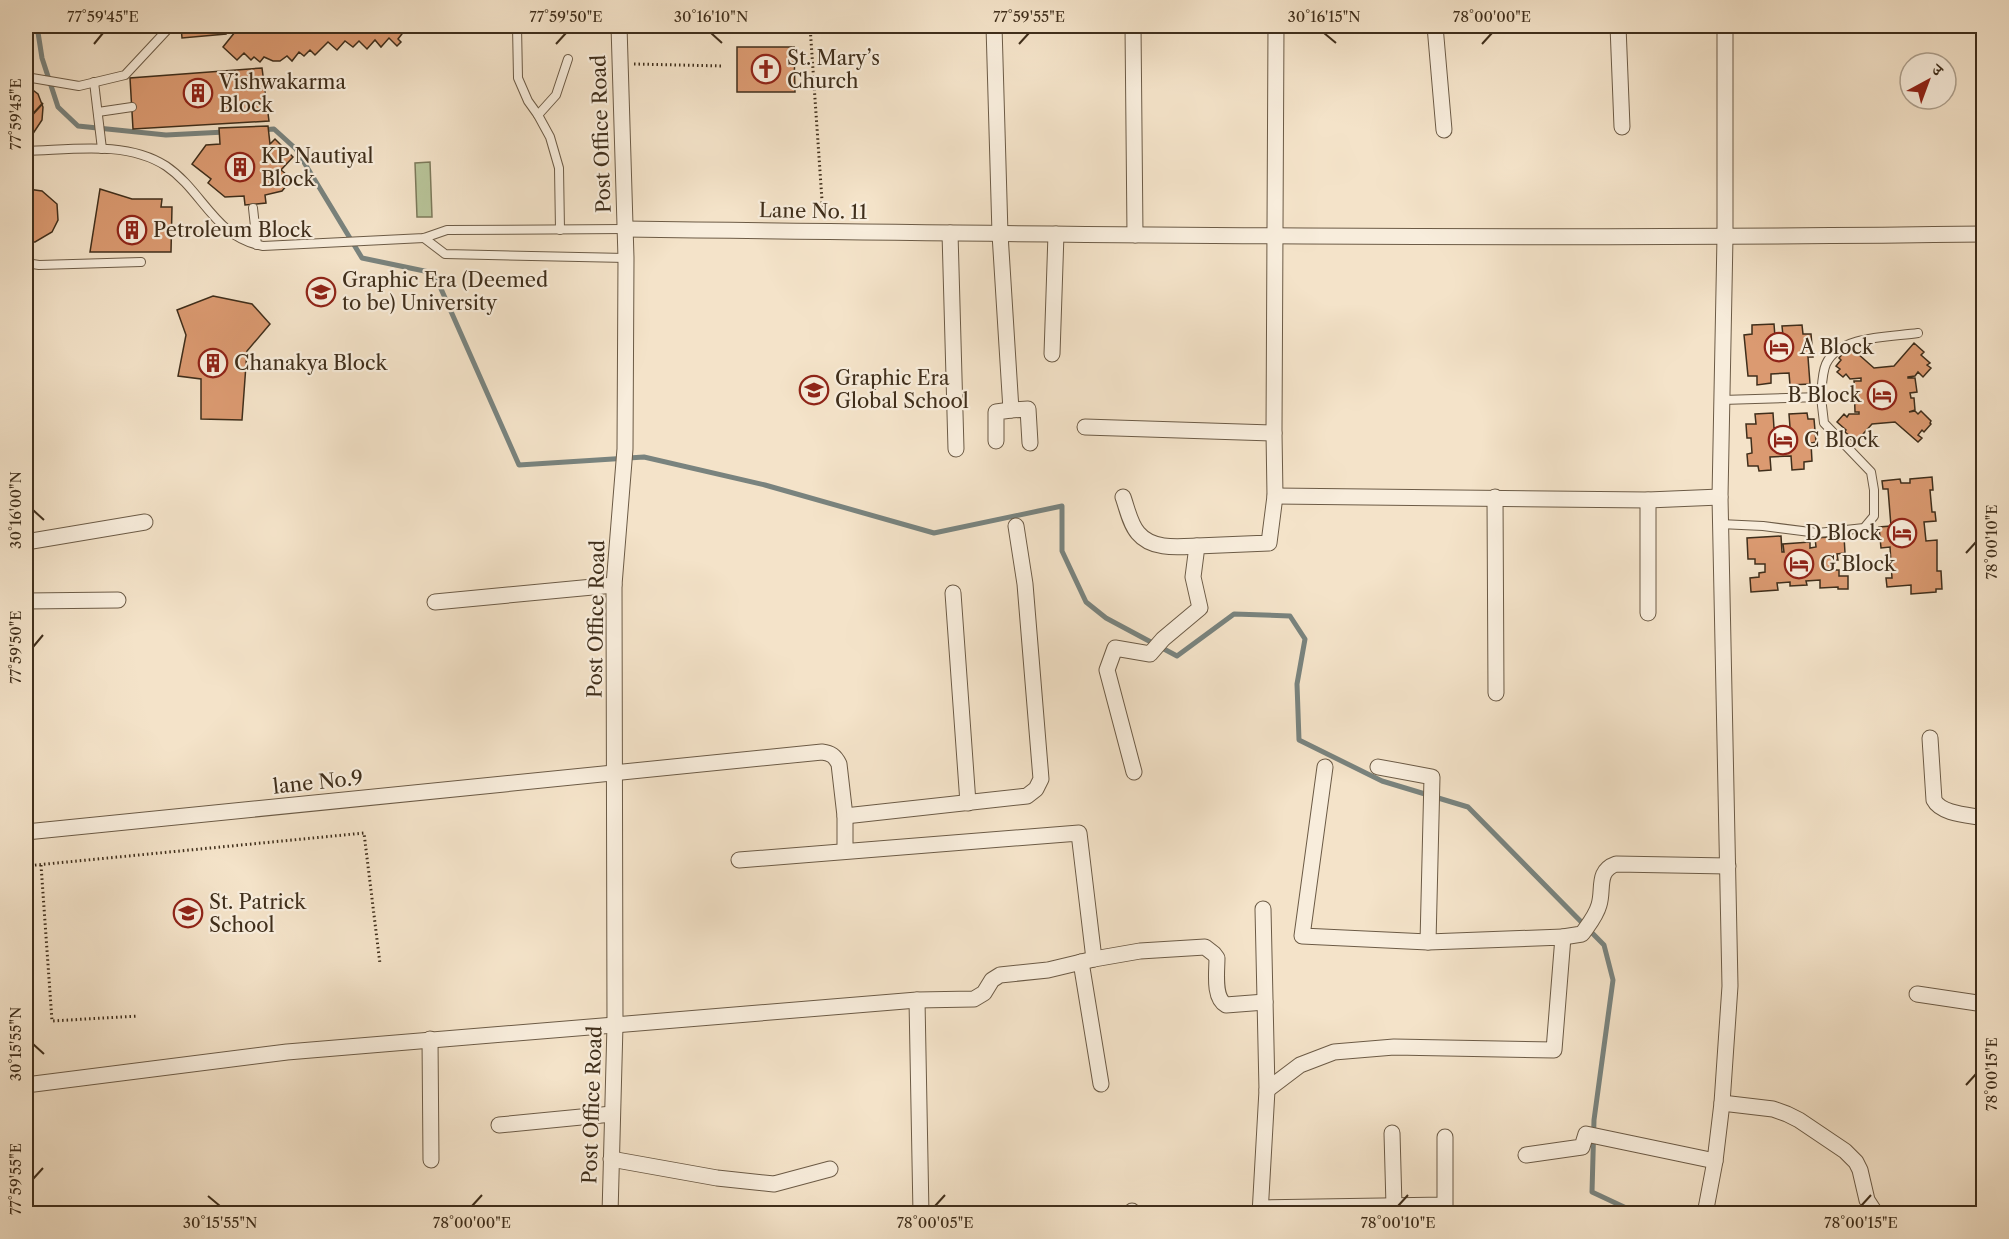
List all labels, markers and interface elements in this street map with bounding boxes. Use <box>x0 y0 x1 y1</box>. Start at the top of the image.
text: 77°59'45"E <box>67 7 139 26</box>
text: 77°59'50"E <box>529 7 603 26</box>
text: 30°16'10"N <box>674 7 748 26</box>
text: 77°59'55"E <box>993 7 1065 26</box>
text: 30°16'15"N <box>1287 7 1361 26</box>
text: 78°00'00"E <box>1453 7 1531 26</box>
place label: St. Mary’s Church <box>787 46 880 93</box>
north arrow <box>1898 51 1958 111</box>
church icon: St. Mary’s Church <box>750 53 782 85</box>
street label: Post Office Road <box>586 54 616 214</box>
text: उ <box>1927 59 1949 81</box>
place label: Vishwakarma Block <box>218 70 346 117</box>
building icon: Vishwakarma Block <box>182 77 214 109</box>
text: 77°59'45"E <box>6 78 25 150</box>
place label: KP Nautiyal Block <box>261 144 374 191</box>
building icon: KP Nautiyal Block <box>224 151 256 183</box>
street label: Lane No. 11 <box>759 198 868 224</box>
building icon: Petroleum Block <box>116 214 148 246</box>
place label: Petroleum Block <box>153 218 313 242</box>
place label: Graphic Era (Deemed to be) University <box>342 268 548 315</box>
school or university icon: Graphic Era (Deemed to be) University <box>305 276 337 308</box>
hotel icon: A Block <box>1763 331 1795 363</box>
place label: A Block <box>1799 335 1875 359</box>
building icon: Chanakya Block <box>197 347 229 379</box>
place label: Chanakya Block <box>234 351 389 375</box>
place label: Graphic Era Global School <box>835 366 969 413</box>
school or university icon: Graphic Era Global School <box>798 374 830 406</box>
hotel icon: B Block <box>1866 379 1898 411</box>
place label: B Block <box>1788 383 1862 407</box>
hotel icon: C Block <box>1767 424 1799 456</box>
place label: C Block <box>1804 428 1880 452</box>
text: 30°16'00"N <box>6 471 25 549</box>
text: 78°00'10"E <box>1982 504 2001 580</box>
hotel icon: D Block <box>1886 517 1918 549</box>
place label: D Block <box>1805 521 1882 545</box>
street label: Post Office Road <box>583 540 609 698</box>
hotel icon: G Block <box>1783 548 1815 580</box>
place label: G Block <box>1820 552 1897 576</box>
text: 77°59'50"E <box>6 610 25 684</box>
street label: lane No.9 <box>272 765 364 799</box>
place label: St. Patrick School <box>209 890 307 937</box>
school or university icon: St. Patrick School <box>172 897 204 929</box>
text: 30°15'55"N <box>6 1007 25 1081</box>
street label: Post Office Road <box>577 1025 607 1185</box>
text: 78°00'15"E <box>1982 1037 2001 1111</box>
text: 77°59'55"E <box>6 1143 25 1215</box>
text: 30°15'55"N <box>183 1213 257 1232</box>
text: 78°00'00"E <box>433 1213 511 1232</box>
text: 78°00'05"E <box>896 1213 974 1232</box>
text: 78°00'10"E <box>1360 1213 1436 1232</box>
text: 78°00'15"E <box>1824 1213 1898 1232</box>

